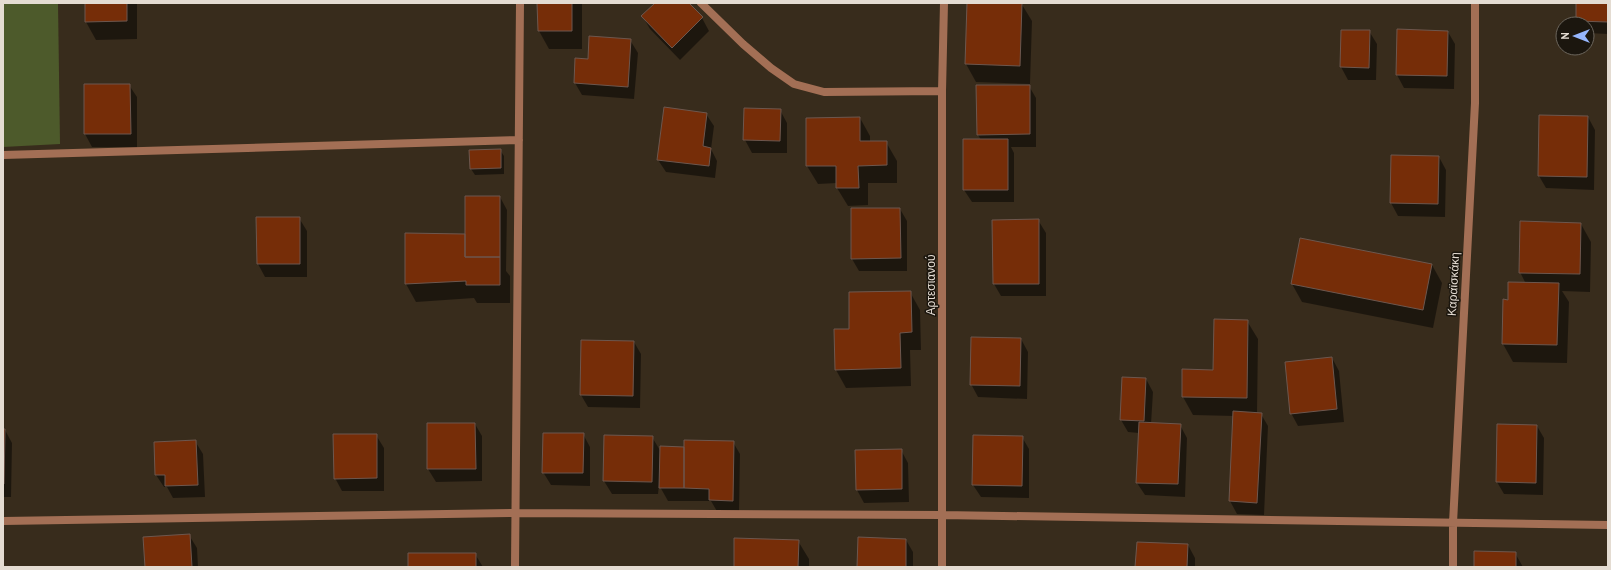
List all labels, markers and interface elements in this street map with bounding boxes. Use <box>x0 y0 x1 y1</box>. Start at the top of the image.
north arrow <box>1555 16 1595 56</box>
text: N <box>1558 32 1572 40</box>
street label: Καραϊσκάκη <box>1444 252 1462 316</box>
street label: Αρτεσιανού <box>923 255 938 316</box>

